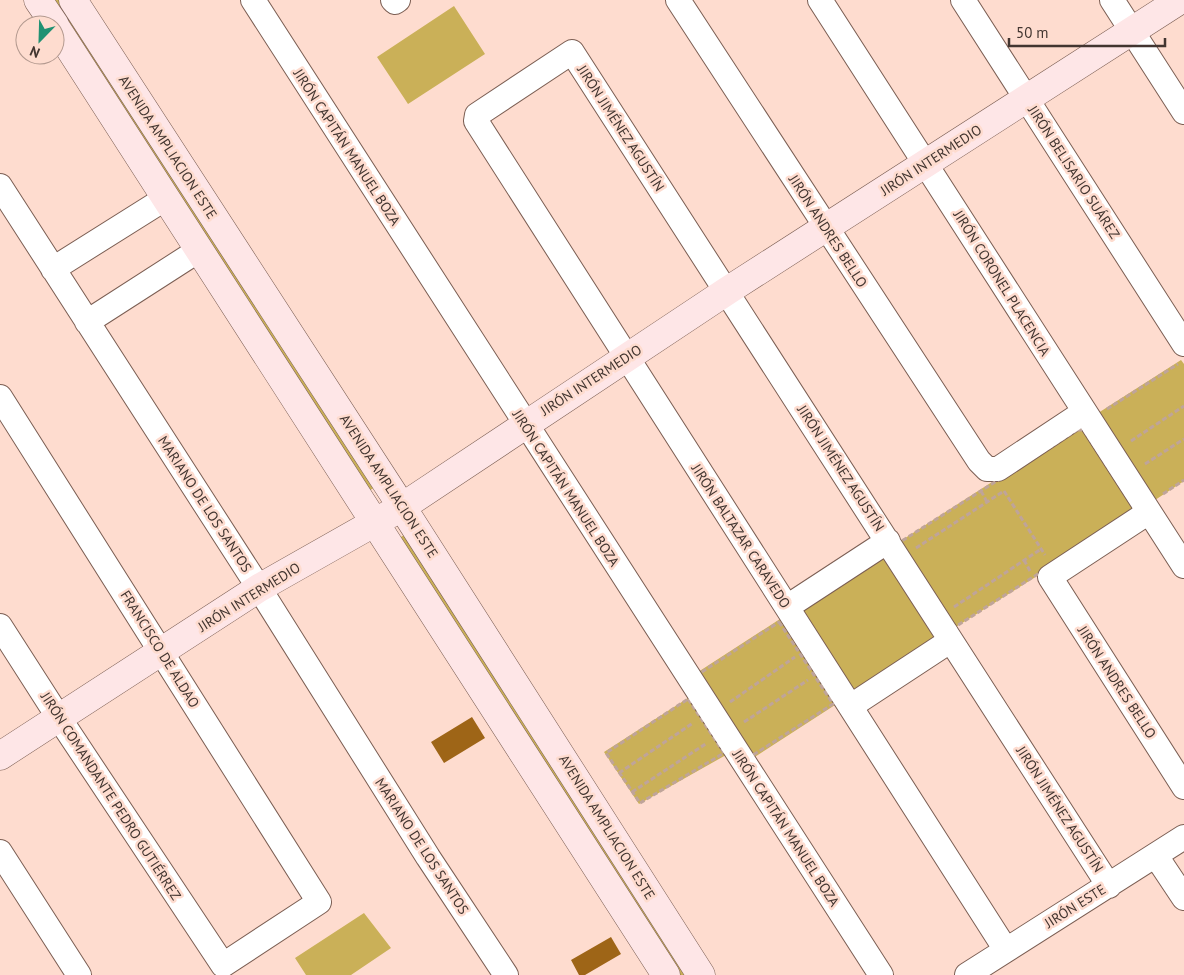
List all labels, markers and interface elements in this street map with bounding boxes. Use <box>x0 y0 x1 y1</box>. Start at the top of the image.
north arrow <box>15 15 65 65</box>
scale bar <box>1009 15 1165 47</box>
text: 50 m <box>1016 23 1049 42</box>
text: N <box>27 42 43 62</box>
street label: JIRÓN JIMÉNEZ AGUSTÍN <box>573 61 669 194</box>
street label: JIRÓN CAPITÁN MANUEL BOZA <box>289 64 405 229</box>
street label: AVENIDA AMPLIACION ESTE <box>115 72 221 222</box>
street label: JIRÓN BELISARIO SUÁREZ <box>1024 101 1124 242</box>
street label: JIRÓN INTERMEDIO <box>876 121 985 200</box>
street label: JIRÓN ANDRES BELLO <box>784 170 871 291</box>
street label: JIRÓN CORONEL PLACENCIA <box>949 206 1055 360</box>
street label: JIRÓN INTERMEDIO <box>536 341 645 420</box>
street label: JIRÓN JIMÉNEZ AGUSTÍN <box>793 401 889 534</box>
street label: JIRÓN CAPITÁN MANUEL BOZA <box>508 405 624 570</box>
street label: AVENIDA AMPLIACION ESTE <box>336 411 442 561</box>
street label: MARIANO DE LOS SANTOS <box>154 432 256 576</box>
street label: JIRÓN BALTAZAR CARAVEDO <box>687 460 794 612</box>
street label: JIRÓN INTERMEDIO <box>194 558 303 636</box>
street label: FRANCISCO DE ALDAO <box>117 587 203 711</box>
street label: JIRÓN ANDRES BELLO <box>1073 621 1160 742</box>
street label: JIRÓN COMANDANTE PEDRO GUTIÉRREZ <box>36 688 185 904</box>
street label: JIRÓN JIMÉNEZ AGUSTÍN <box>1012 742 1108 875</box>
street label: JIRÓN CAPITÁN MANUEL BOZA <box>728 745 844 910</box>
street label: AVENIDA AMPLIACION ESTE <box>555 751 659 903</box>
street label: MARIANO DE LOS SANTOS <box>371 774 473 918</box>
street label: JIRÓN ESTE <box>1040 880 1109 932</box>

